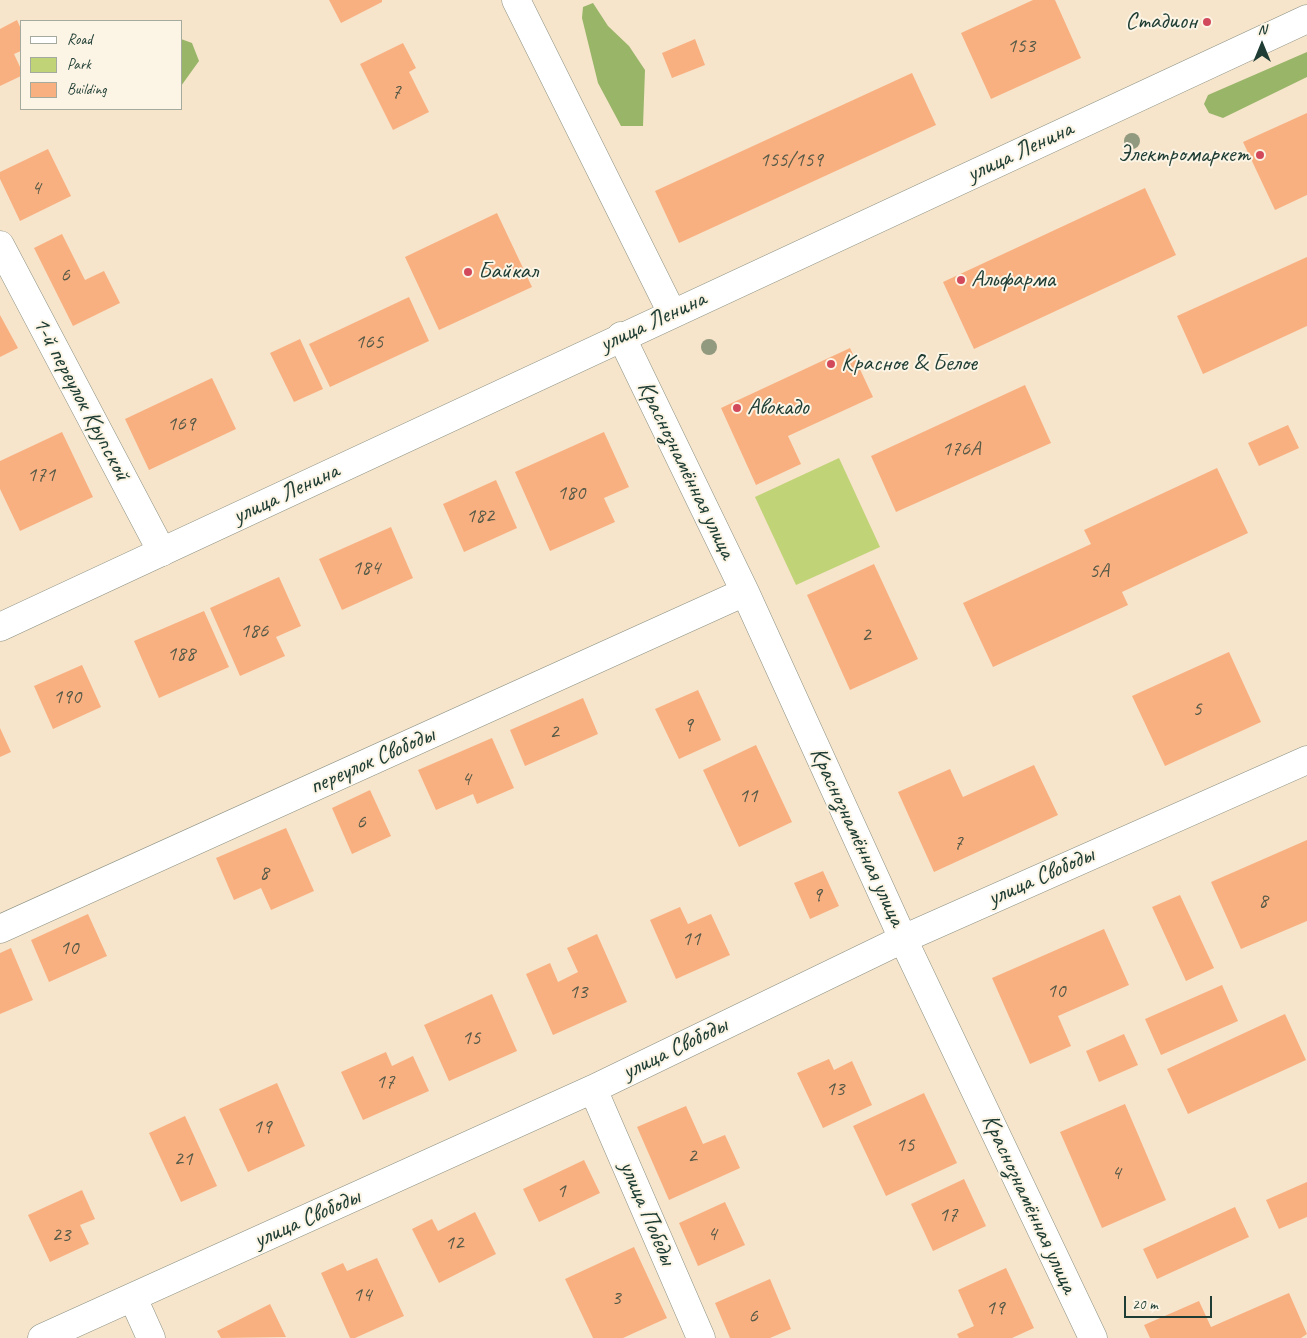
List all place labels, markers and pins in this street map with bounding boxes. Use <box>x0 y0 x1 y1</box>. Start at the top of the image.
place label: Стадион <box>1125 8 1197 36</box>
marker: Стадион <box>1201 16 1213 28</box>
place label: Электромаркет <box>1118 141 1250 169</box>
marker: Электромаркет <box>1254 149 1266 161</box>
place label: Байкал <box>478 258 538 286</box>
marker: Байкал <box>462 266 474 278</box>
place label: Альфарма <box>971 266 1055 294</box>
marker: Альфарма <box>955 274 967 286</box>
place label: Красное & Белое <box>841 350 977 378</box>
marker: Красное & Белое <box>825 358 837 370</box>
place label: Авокадо <box>747 394 809 422</box>
marker: Авокадо <box>731 402 743 414</box>

